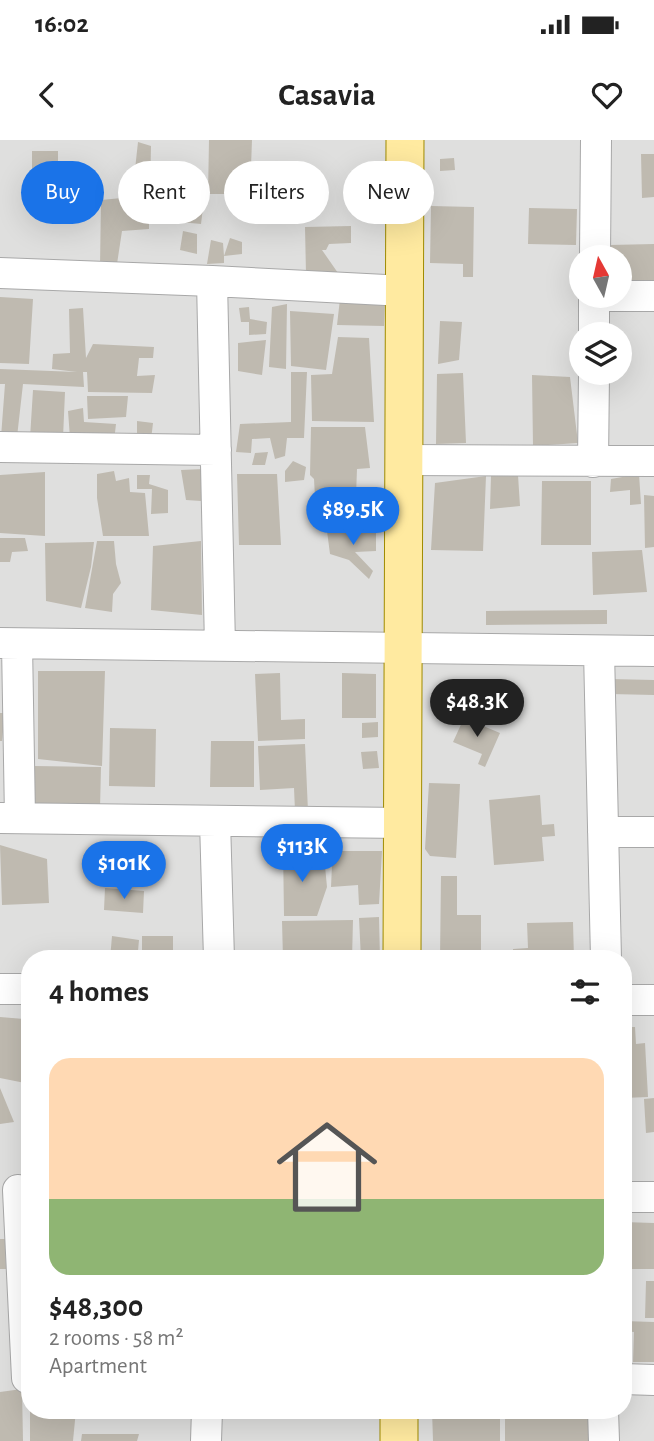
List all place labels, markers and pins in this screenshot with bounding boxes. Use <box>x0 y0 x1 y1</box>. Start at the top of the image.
pin: $89.5K <box>296 488 410 547</box>
pin: $48.3K <box>420 680 534 739</box>
pin: $113K <box>253 824 351 884</box>
pin: $101K <box>75 842 173 901</box>

